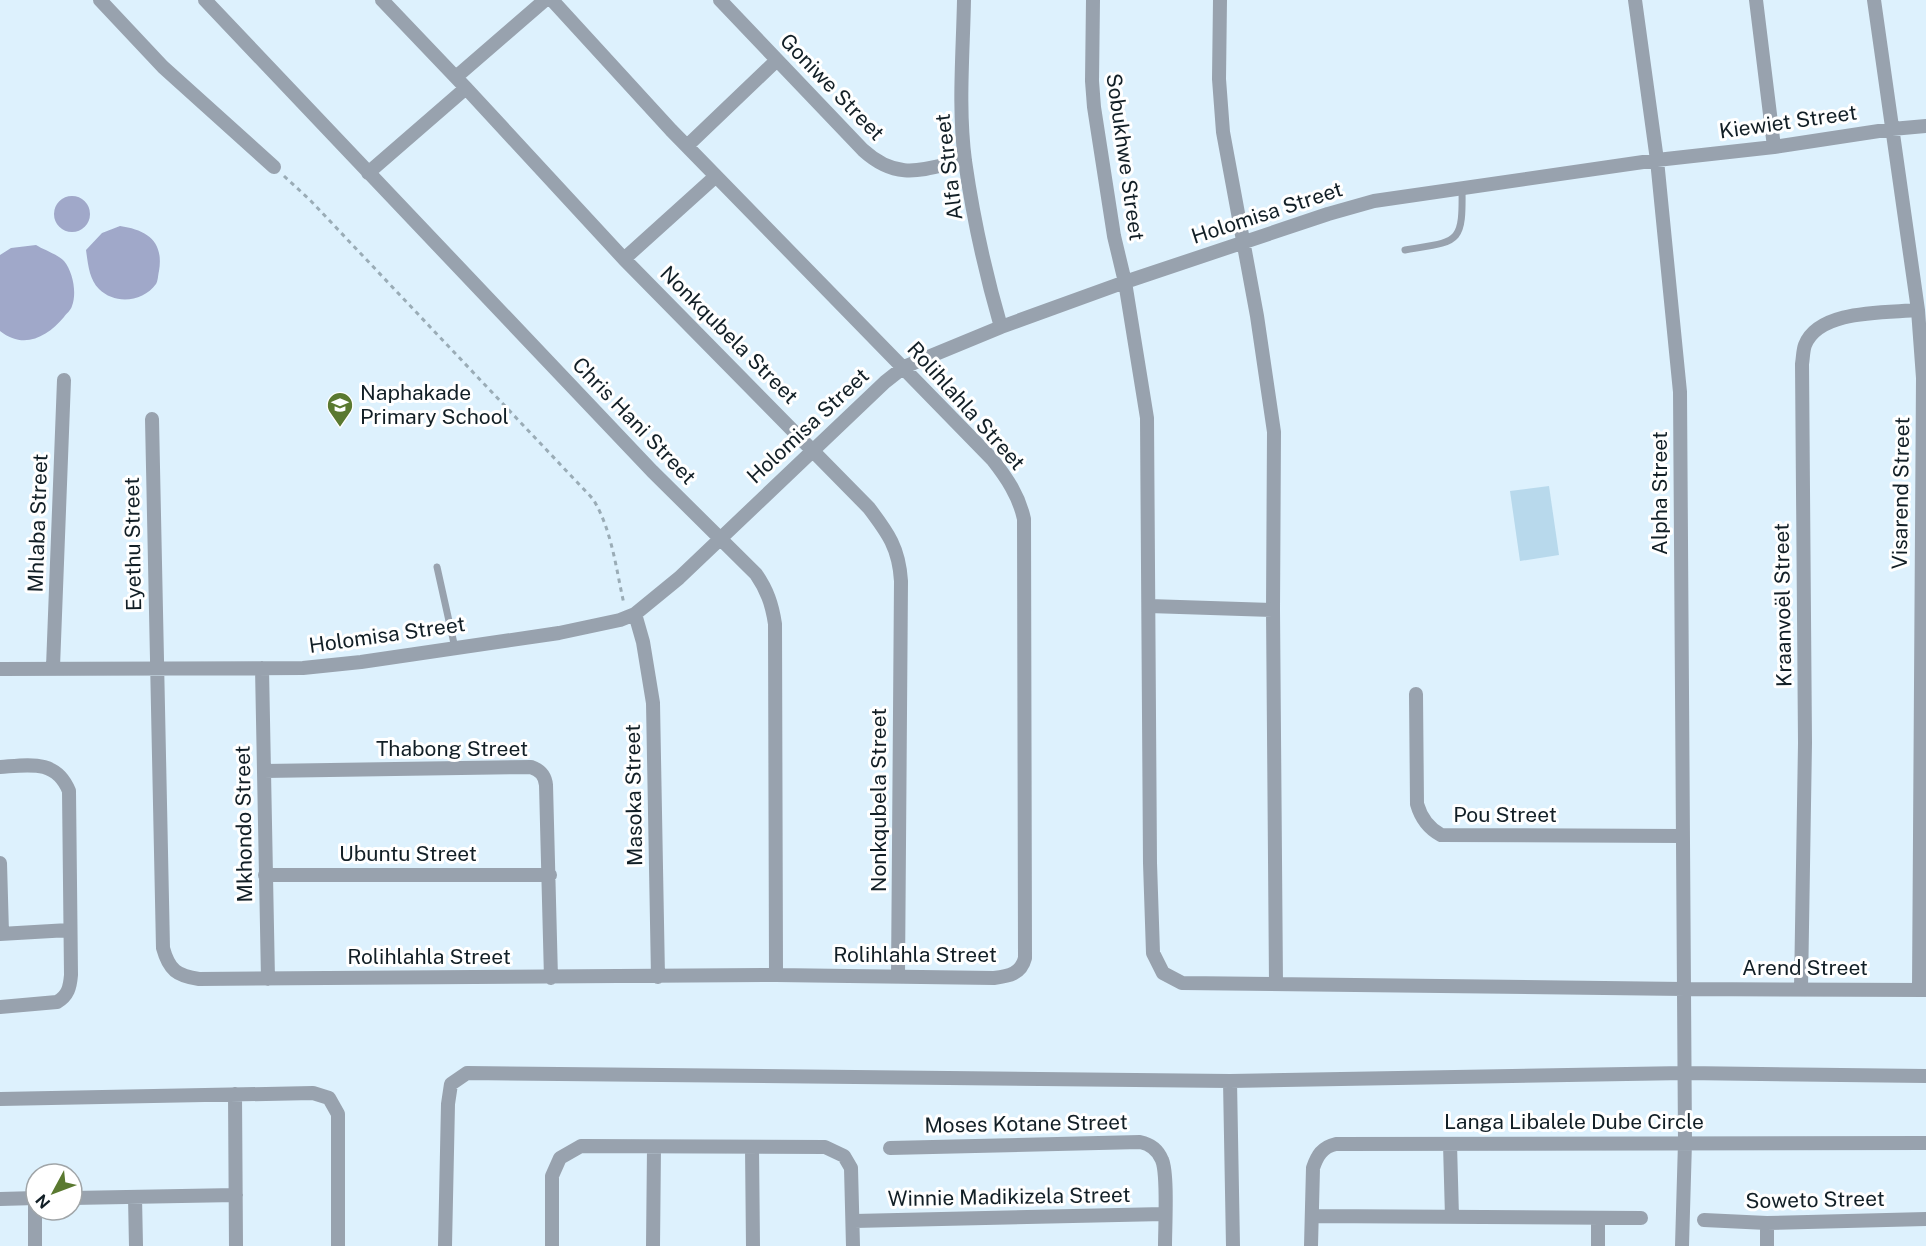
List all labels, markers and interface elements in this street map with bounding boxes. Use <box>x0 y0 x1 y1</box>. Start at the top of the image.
street label: Goniwe Street <box>775 28 890 145</box>
street label: Sobukhwe Street <box>1101 72 1150 242</box>
street label: Kiewiet Street <box>1717 99 1858 144</box>
street label: Alfa Street <box>930 112 967 222</box>
street label: Holomisa Street <box>1188 176 1346 249</box>
street label: Nonkqubela Street <box>655 261 803 409</box>
street label: Rolihlahla Street <box>902 336 1030 475</box>
street label: Chris Hani Street <box>567 352 701 489</box>
street label: Holomisa Street <box>741 363 874 489</box>
place label: Naphakade Primary School <box>360 380 509 429</box>
school or university icon: Naphakade Primary School <box>325 390 355 428</box>
street label: Visarend Street <box>1887 416 1914 570</box>
street label: Alpha Street <box>1647 431 1672 555</box>
street label: Mhlaba Street <box>23 453 52 593</box>
street label: Eyethu Street <box>119 477 146 611</box>
street label: Kraanvoël Street <box>1769 523 1796 687</box>
street label: Holomisa Street <box>307 611 467 658</box>
street label: Nonkqubela Street <box>866 708 891 892</box>
street label: Masoka Street <box>620 724 647 866</box>
street label: Thabong Street <box>376 736 528 761</box>
street label: Mkhondo Street <box>230 745 257 903</box>
street label: Pou Street <box>1453 802 1557 827</box>
street label: Ubuntu Street <box>339 841 477 866</box>
street label: Rolihlahla Street <box>833 942 997 967</box>
street label: Rolihlahla Street <box>347 944 511 969</box>
street label: Arend Street <box>1742 955 1868 980</box>
street label: Moses Kotane Street <box>924 1109 1128 1138</box>
street label: Langa Libalele Dube Circle <box>1444 1109 1704 1134</box>
north arrow <box>24 1162 84 1222</box>
street label: Winnie Madikizela Street <box>887 1182 1131 1211</box>
street label: Soweto Street <box>1745 1186 1885 1213</box>
text: N <box>32 1191 54 1212</box>

